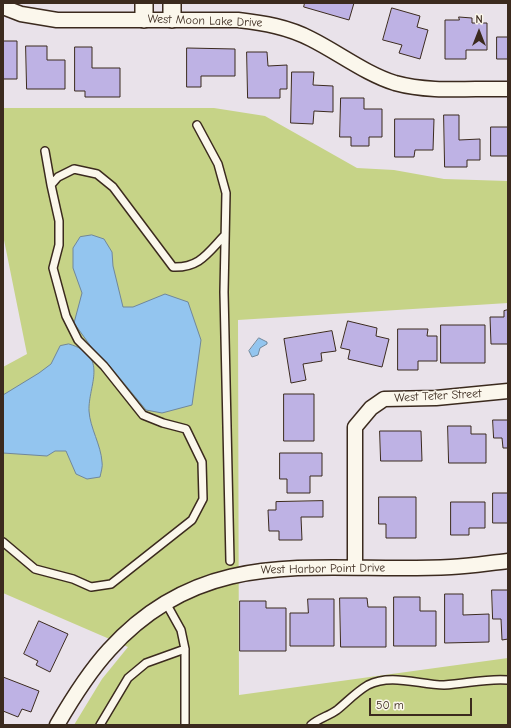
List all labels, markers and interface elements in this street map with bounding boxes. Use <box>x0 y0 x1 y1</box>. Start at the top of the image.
street label: West Moon Lake Drive <box>147 12 263 30</box>
north arrow <box>459 12 499 52</box>
text: N <box>475 13 483 26</box>
street label: West Teter Street <box>394 387 482 405</box>
street label: West Harbor Point Drive <box>261 561 385 577</box>
scale bar <box>371 690 474 716</box>
text: 50 m <box>376 698 404 712</box>

